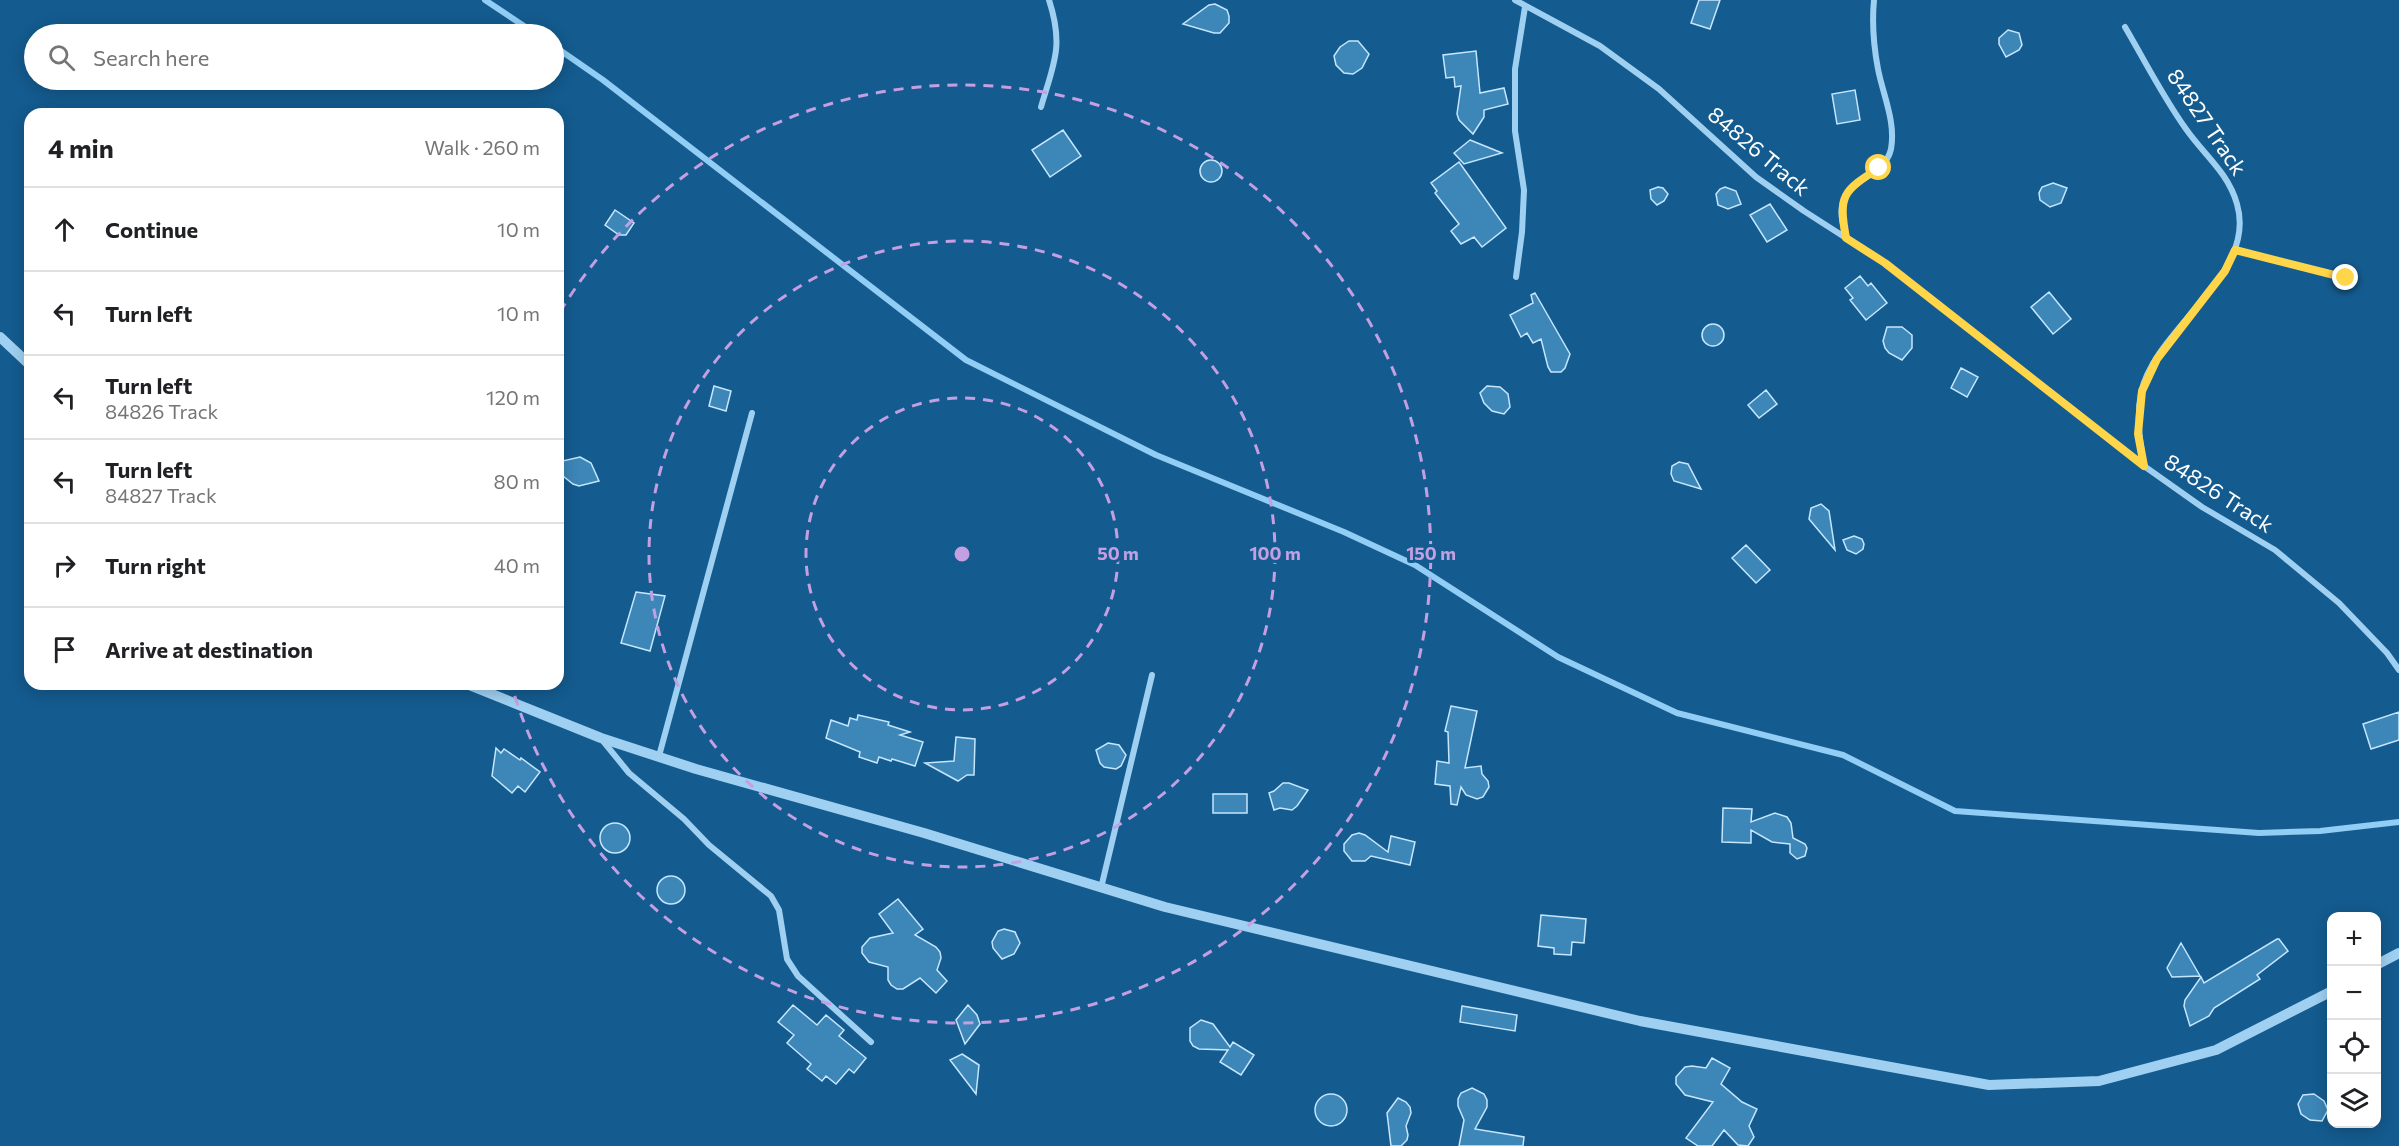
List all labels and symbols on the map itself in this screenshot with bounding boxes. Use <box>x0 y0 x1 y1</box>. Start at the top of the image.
street label: 84827 Track <box>2162 63 2253 180</box>
street label: 84826 Track <box>1703 100 1816 201</box>
route start <box>1865 154 1891 180</box>
route end <box>2332 264 2358 290</box>
street label: 84826 Track <box>2160 447 2279 538</box>
text: 50 m <box>1097 542 1139 564</box>
text: 100 m <box>1249 542 1301 564</box>
text: 150 m <box>1406 542 1456 564</box>
centre of rings <box>952 544 972 564</box>

